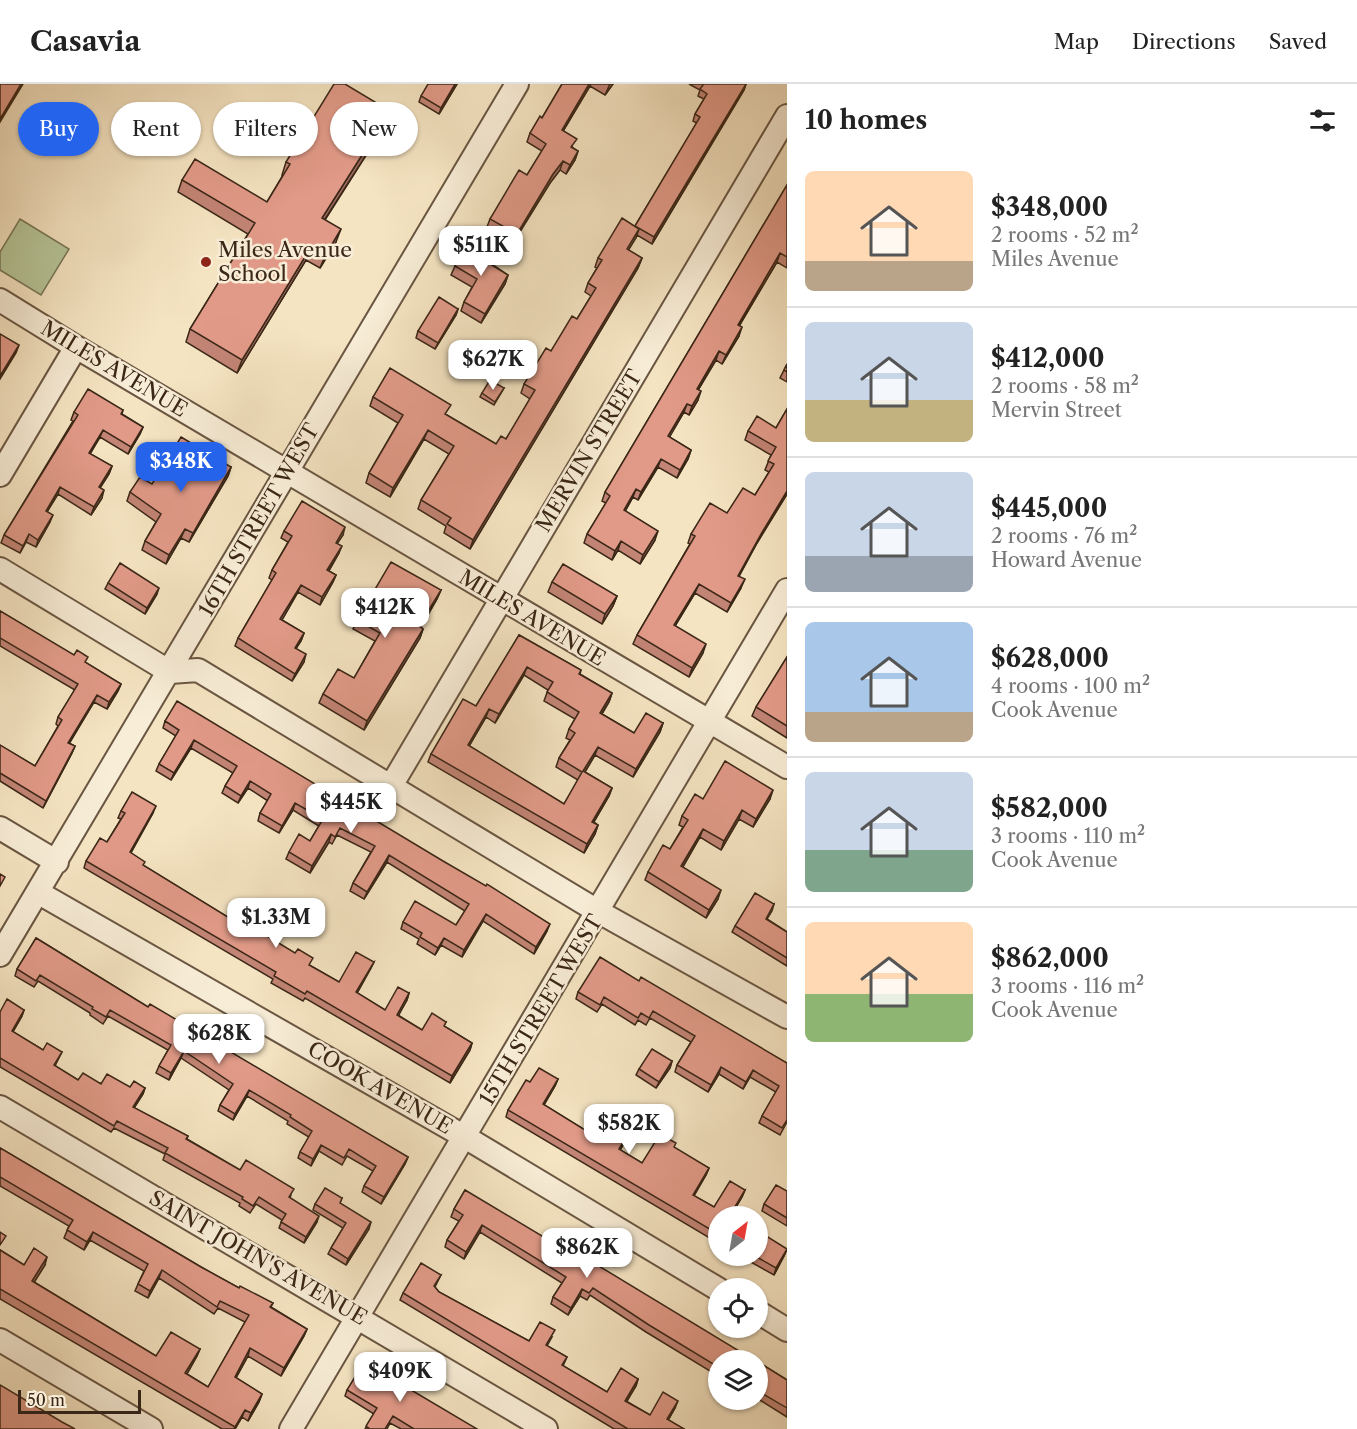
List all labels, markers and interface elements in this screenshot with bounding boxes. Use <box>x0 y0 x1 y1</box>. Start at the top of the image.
text: Casavia <box>30 24 141 58</box>
text: Map <box>1054 29 1099 54</box>
text: Directions <box>1132 29 1236 54</box>
text: Saved <box>1269 29 1327 54</box>
chip: Buy <box>18 102 99 156</box>
chip: Rent <box>111 102 201 156</box>
chip: Filters <box>213 102 318 156</box>
chip: New <box>330 102 418 156</box>
text: 10 homes <box>805 104 927 136</box>
icon: filters <box>1306 104 1339 137</box>
text: $348,000 <box>991 191 1108 223</box>
icon: home <box>853 195 925 267</box>
text: 2 rooms · 52 m² <box>991 223 1139 247</box>
pin: $511K <box>439 226 523 277</box>
text: $511K <box>453 233 509 257</box>
place label: Miles Avenue School <box>218 237 352 286</box>
text: Miles Avenue <box>991 247 1119 271</box>
marker: Miles Avenue School <box>199 255 213 269</box>
street label: MILES AVENUE <box>37 315 192 422</box>
pin: $627K <box>451 340 535 391</box>
text: $412,000 <box>991 342 1105 374</box>
icon: home <box>853 346 925 418</box>
text: $627K <box>462 347 524 371</box>
street label: MERVIN STREET <box>530 365 647 536</box>
text: 2 rooms · 58 m² <box>991 374 1139 398</box>
text: Mervin Street <box>991 398 1122 422</box>
street label: 16TH STREET WEST <box>193 419 324 621</box>
pin: $348K <box>139 442 223 493</box>
text: $348K <box>150 449 212 473</box>
text: $445,000 <box>991 492 1107 524</box>
icon: home <box>853 496 925 568</box>
text: 2 rooms · 76 m² <box>991 524 1137 548</box>
text: Howard Avenue <box>991 548 1142 572</box>
street label: MILES AVENUE <box>455 564 610 671</box>
pin: $412K <box>343 588 427 639</box>
text: $412K <box>355 595 415 619</box>
text: $628,000 <box>991 642 1109 674</box>
icon: home <box>853 646 925 718</box>
text: 4 rooms · 100 m² <box>991 674 1150 698</box>
text: Cook Avenue <box>991 698 1118 722</box>
pin: $445K <box>309 783 393 834</box>
text: $445K <box>320 790 382 814</box>
text: $582,000 <box>991 792 1108 824</box>
icon: home <box>853 796 925 868</box>
text: 3 rooms · 110 m² <box>991 824 1145 848</box>
text: Cook Avenue <box>991 848 1118 872</box>
pin: $1.33M <box>227 898 325 949</box>
text: $1.33M <box>241 905 311 929</box>
street label: 15TH STREET WEST <box>474 910 608 1110</box>
text: $862,000 <box>991 942 1109 974</box>
icon: home <box>853 946 925 1018</box>
text: 3 rooms · 116 m² <box>991 974 1144 998</box>
text: Cook Avenue <box>991 998 1118 1022</box>
pin: $628K <box>177 1014 261 1065</box>
text: $628K <box>187 1021 251 1045</box>
street label: COOK AVENUE <box>303 1036 457 1139</box>
pin: $582K <box>587 1104 671 1155</box>
text: $582K <box>598 1111 660 1135</box>
street label: SAINT JOHN'S AVENUE <box>145 1185 372 1330</box>
north arrow <box>708 1206 768 1266</box>
map controls <box>708 1206 768 1410</box>
pin: $862K <box>545 1228 629 1279</box>
text: $862K <box>555 1235 619 1259</box>
button: locate <box>708 1278 768 1338</box>
button: layers <box>708 1350 768 1410</box>
pin: $409K <box>358 1352 442 1403</box>
text: $409K <box>368 1359 432 1383</box>
scale bar <box>18 1387 141 1414</box>
text: 50 m <box>27 1390 65 1410</box>

